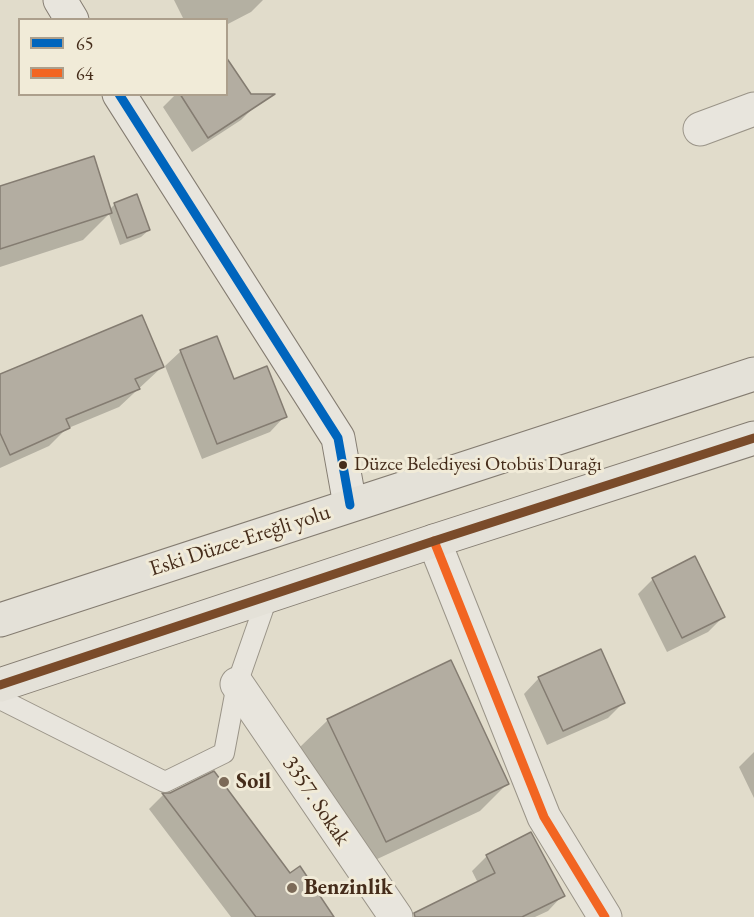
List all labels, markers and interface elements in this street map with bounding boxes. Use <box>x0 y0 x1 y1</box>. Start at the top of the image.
legend <box>18 18 228 96</box>
text: 65 <box>76 32 93 55</box>
text: 64 <box>76 62 93 85</box>
place label: Düzce Belediyesi Otobüs Durağı <box>354 453 602 477</box>
marker: Düzce Belediyesi Otobüs Durağı <box>337 459 349 471</box>
street label: Eski Düzce-Ereğli yolu <box>146 499 334 583</box>
street label: 3357. Sokak <box>277 751 355 851</box>
place label: Soil <box>236 769 271 795</box>
marker: Soil <box>217 775 231 789</box>
place label: Benzinlik <box>304 875 393 901</box>
marker: Benzinlik <box>285 881 299 895</box>

